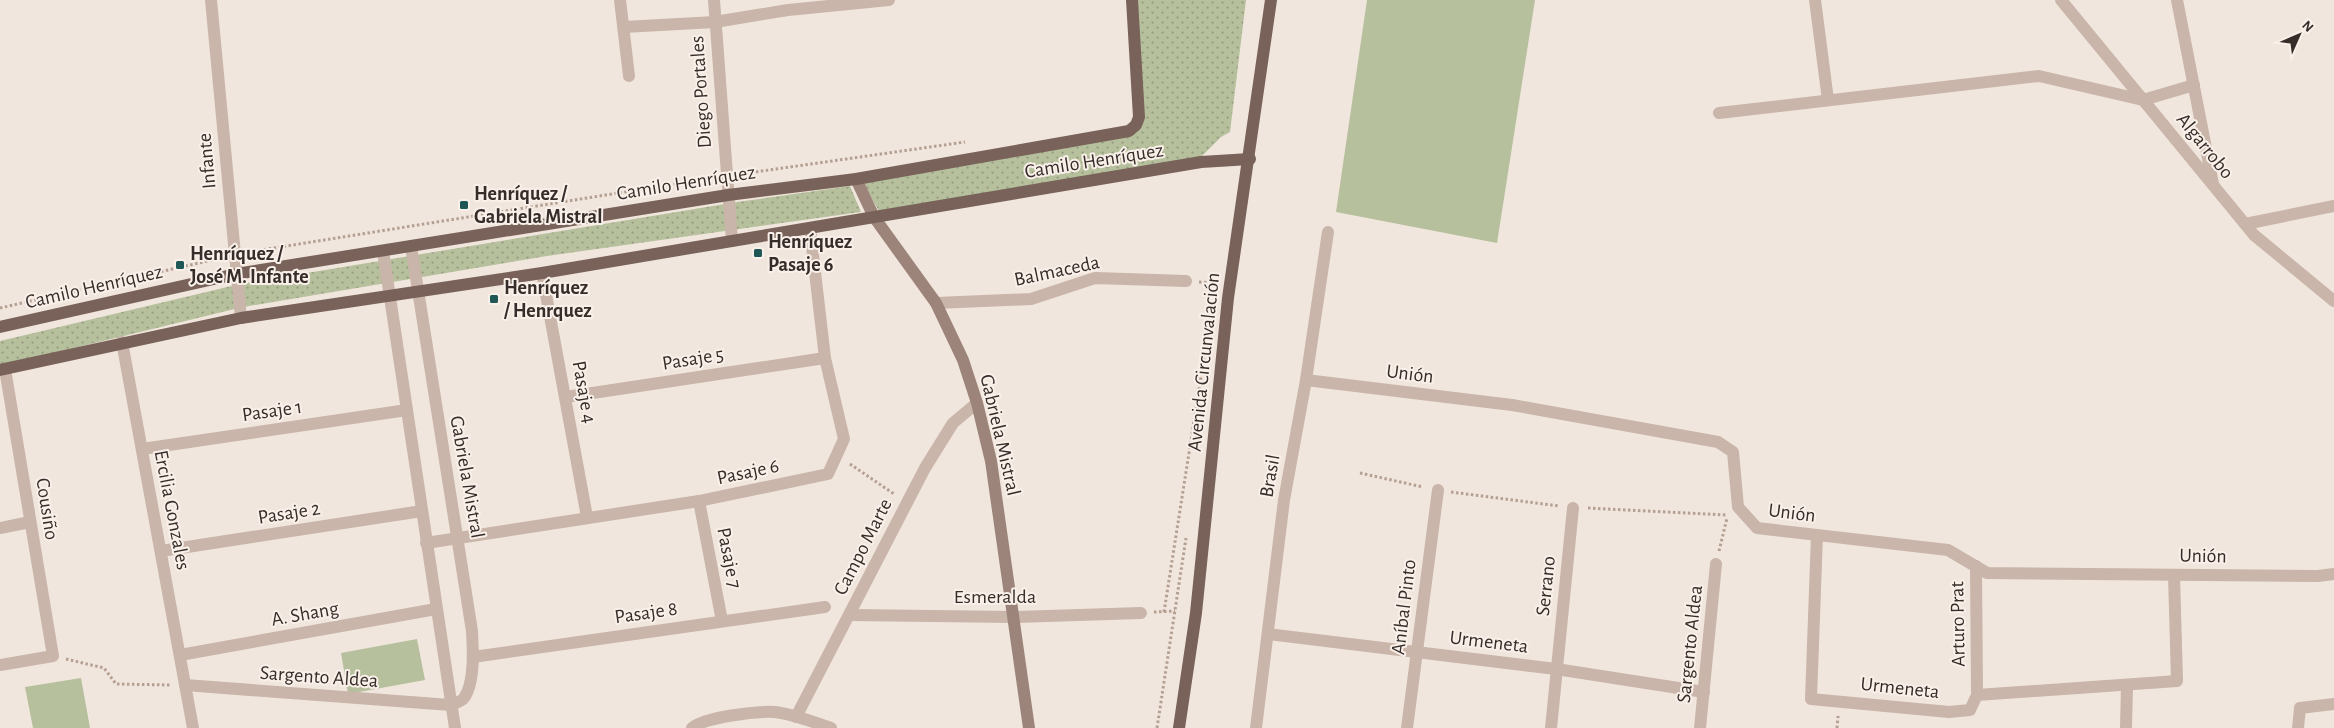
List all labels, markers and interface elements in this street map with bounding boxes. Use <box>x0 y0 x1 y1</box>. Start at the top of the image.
north arrow <box>2274 10 2324 60</box>
text: N <box>2299 18 2316 35</box>
street label: Diego Portales <box>687 35 715 149</box>
street label: Algarrobo <box>2173 109 2237 183</box>
street label: Infante <box>195 132 219 190</box>
street label: Camilo Henríquez <box>1023 140 1165 182</box>
street label: Camilo Henríquez <box>615 162 757 204</box>
place label: Henríquez / Gabriela Mistral <box>474 184 602 227</box>
marker: Henríquez / Gabriela Mistral <box>458 199 470 211</box>
place label: Henríquez Pasaje 6 <box>768 232 852 275</box>
place label: Henríquez / José M. Infante <box>190 244 309 287</box>
marker: Henríquez Pasaje 6 <box>752 247 764 259</box>
street label: Balmaceda <box>1013 252 1101 290</box>
marker: Henríquez / José M. Infante <box>174 259 186 271</box>
street label: Camilo Henríquez <box>23 261 165 313</box>
street label: Avenida Circunvalación <box>1185 271 1223 453</box>
place label: Henríquez / Henrquez <box>503 278 592 321</box>
marker: Henríquez / Henrquez <box>488 293 500 305</box>
street label: Pasaje 5 <box>661 344 725 374</box>
street label: Pasaje 4 <box>569 359 599 425</box>
street label: Unión <box>1385 361 1435 387</box>
street label: Gabriela Mistral <box>976 372 1024 498</box>
street label: Pasaje 1 <box>241 397 303 425</box>
street label: Gabriela Mistral <box>446 414 488 540</box>
street label: Ercilia Gonzales <box>151 449 193 571</box>
street label: Brasil <box>1256 453 1284 499</box>
street label: Pasaje 6 <box>715 456 781 488</box>
street label: Cousiño <box>32 477 62 541</box>
street label: Campo Marte <box>830 496 896 598</box>
street label: Pasaje 2 <box>256 498 322 528</box>
street label: Unión <box>1767 500 1817 526</box>
street label: Pasaje 7 <box>713 526 745 590</box>
street label: Unión <box>2179 546 2227 566</box>
street label: Serrano <box>1533 555 1559 617</box>
street label: Aníbal Pinto <box>1388 558 1420 656</box>
street label: Arturo Prat <box>1947 580 1969 667</box>
street label: Sargento Aldea <box>1674 584 1706 704</box>
street label: Esmeralda <box>954 587 1036 607</box>
street label: A. Shang <box>270 598 341 630</box>
street label: Pasaje 8 <box>613 599 679 627</box>
street label: Urmeneta <box>1449 627 1529 657</box>
street label: Sargento Aldea <box>259 663 379 691</box>
street label: Urmeneta <box>1860 674 1940 702</box>

